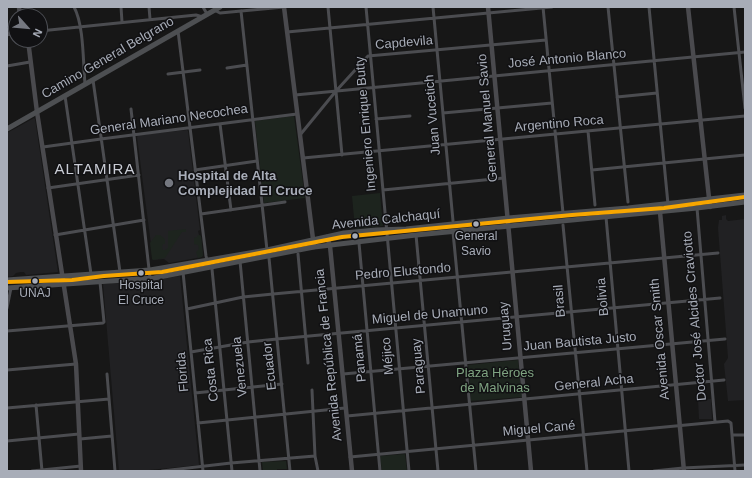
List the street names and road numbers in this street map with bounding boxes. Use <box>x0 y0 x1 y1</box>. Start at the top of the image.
street label: Camino General Belgrano <box>39 14 177 102</box>
street label: Capdevila <box>375 33 433 53</box>
street label: José Antonio Blanco <box>507 46 627 72</box>
street label: General Manuel Savio <box>475 53 501 183</box>
street label: Ingeniero Enrique Butty <box>352 56 380 192</box>
street label: Juan Vucetich <box>422 74 444 156</box>
street label: General Mariano Necochea <box>89 101 249 139</box>
street label: Argentino Roca <box>514 112 604 136</box>
street label: Avenida Calchaquí <box>331 207 441 233</box>
street label: Doctor José Alcides Craviotto <box>680 230 710 402</box>
street label: Pedro Elustondo <box>354 260 452 284</box>
street label: Avenida República de Francia <box>312 268 346 442</box>
street label: Bolivia <box>594 277 612 317</box>
street label: Avenida Oscar Smith <box>647 278 673 400</box>
street label: Brasil <box>551 284 569 318</box>
street label: Uruguay <box>496 301 516 351</box>
street label: Miguel de Unamuno <box>371 302 489 328</box>
street label: Juan Bautista Justo <box>523 329 637 355</box>
street label: Panamá <box>350 333 370 383</box>
street label: Venezuela <box>229 336 251 398</box>
street label: Méjico <box>379 337 397 375</box>
street label: Costa Rica <box>200 338 222 402</box>
street label: Paraguay <box>409 338 429 394</box>
street label: Ecuador <box>260 341 280 391</box>
street label: Florida <box>173 352 193 392</box>
street label: General Acha <box>554 371 634 395</box>
street label: Miguel Cané <box>502 418 576 440</box>

